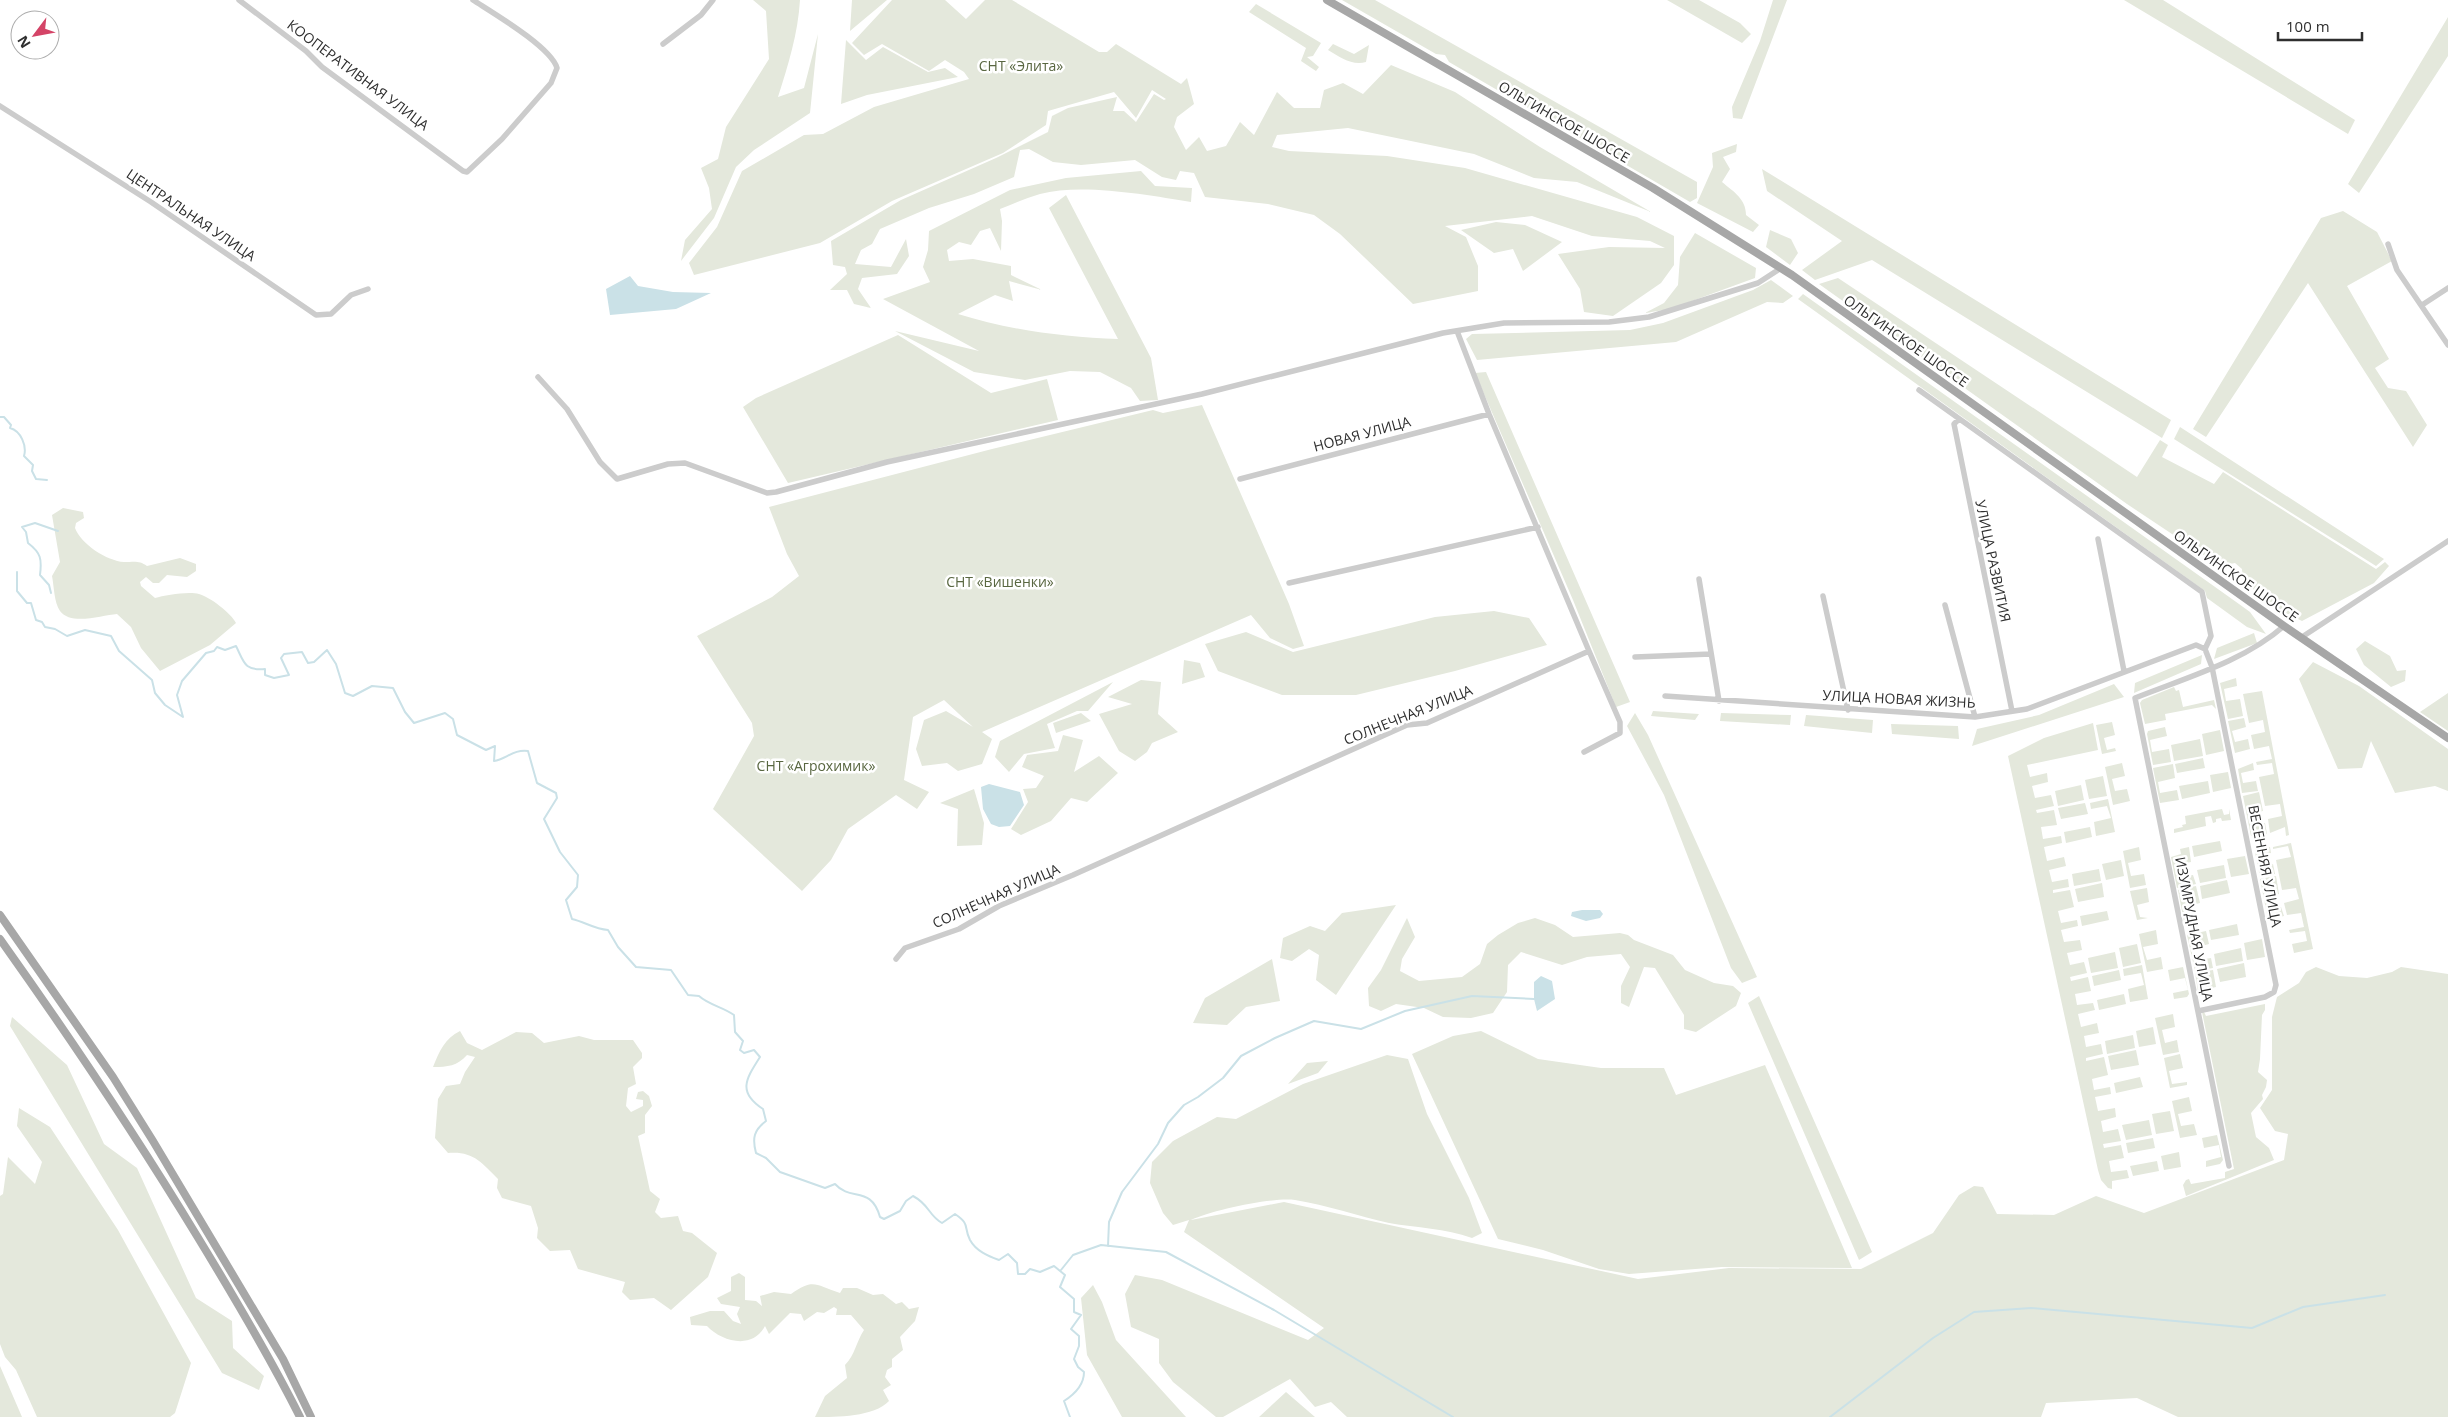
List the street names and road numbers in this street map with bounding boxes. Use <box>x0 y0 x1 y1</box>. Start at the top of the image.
street label: КООПЕРАТИВНАЯ УЛИЦА <box>284 15 433 134</box>
street label: ОЛЬГИНСКОЕ ШОССЕ <box>1495 76 1633 167</box>
street label: ЦЕНТРАЛЬНАЯ УЛИЦА <box>123 164 260 265</box>
street label: ОЛЬГИНСКОЕ ШОССЕ <box>1840 290 1972 391</box>
street label: НОВАЯ УЛИЦА <box>1311 411 1413 456</box>
street label: УЛИЦА РАЗВИТИЯ <box>1971 498 2016 624</box>
street label: ОЛЬГИНСКОЕ ШОССЕ <box>2170 525 2302 626</box>
street label: СОЛНЕЧНАЯ УЛИЦА <box>1341 680 1475 749</box>
street label: УЛИЦА НОВАЯ ЖИЗНЬ <box>1822 685 1976 712</box>
street label: ВЕСЕННЯЯ УЛИЦА <box>2244 803 2287 929</box>
street label: ИЗУМРУДНАЯ УЛИЦА <box>2171 855 2218 1003</box>
street label: СОЛНЕЧНАЯ УЛИЦА <box>929 859 1063 932</box>

